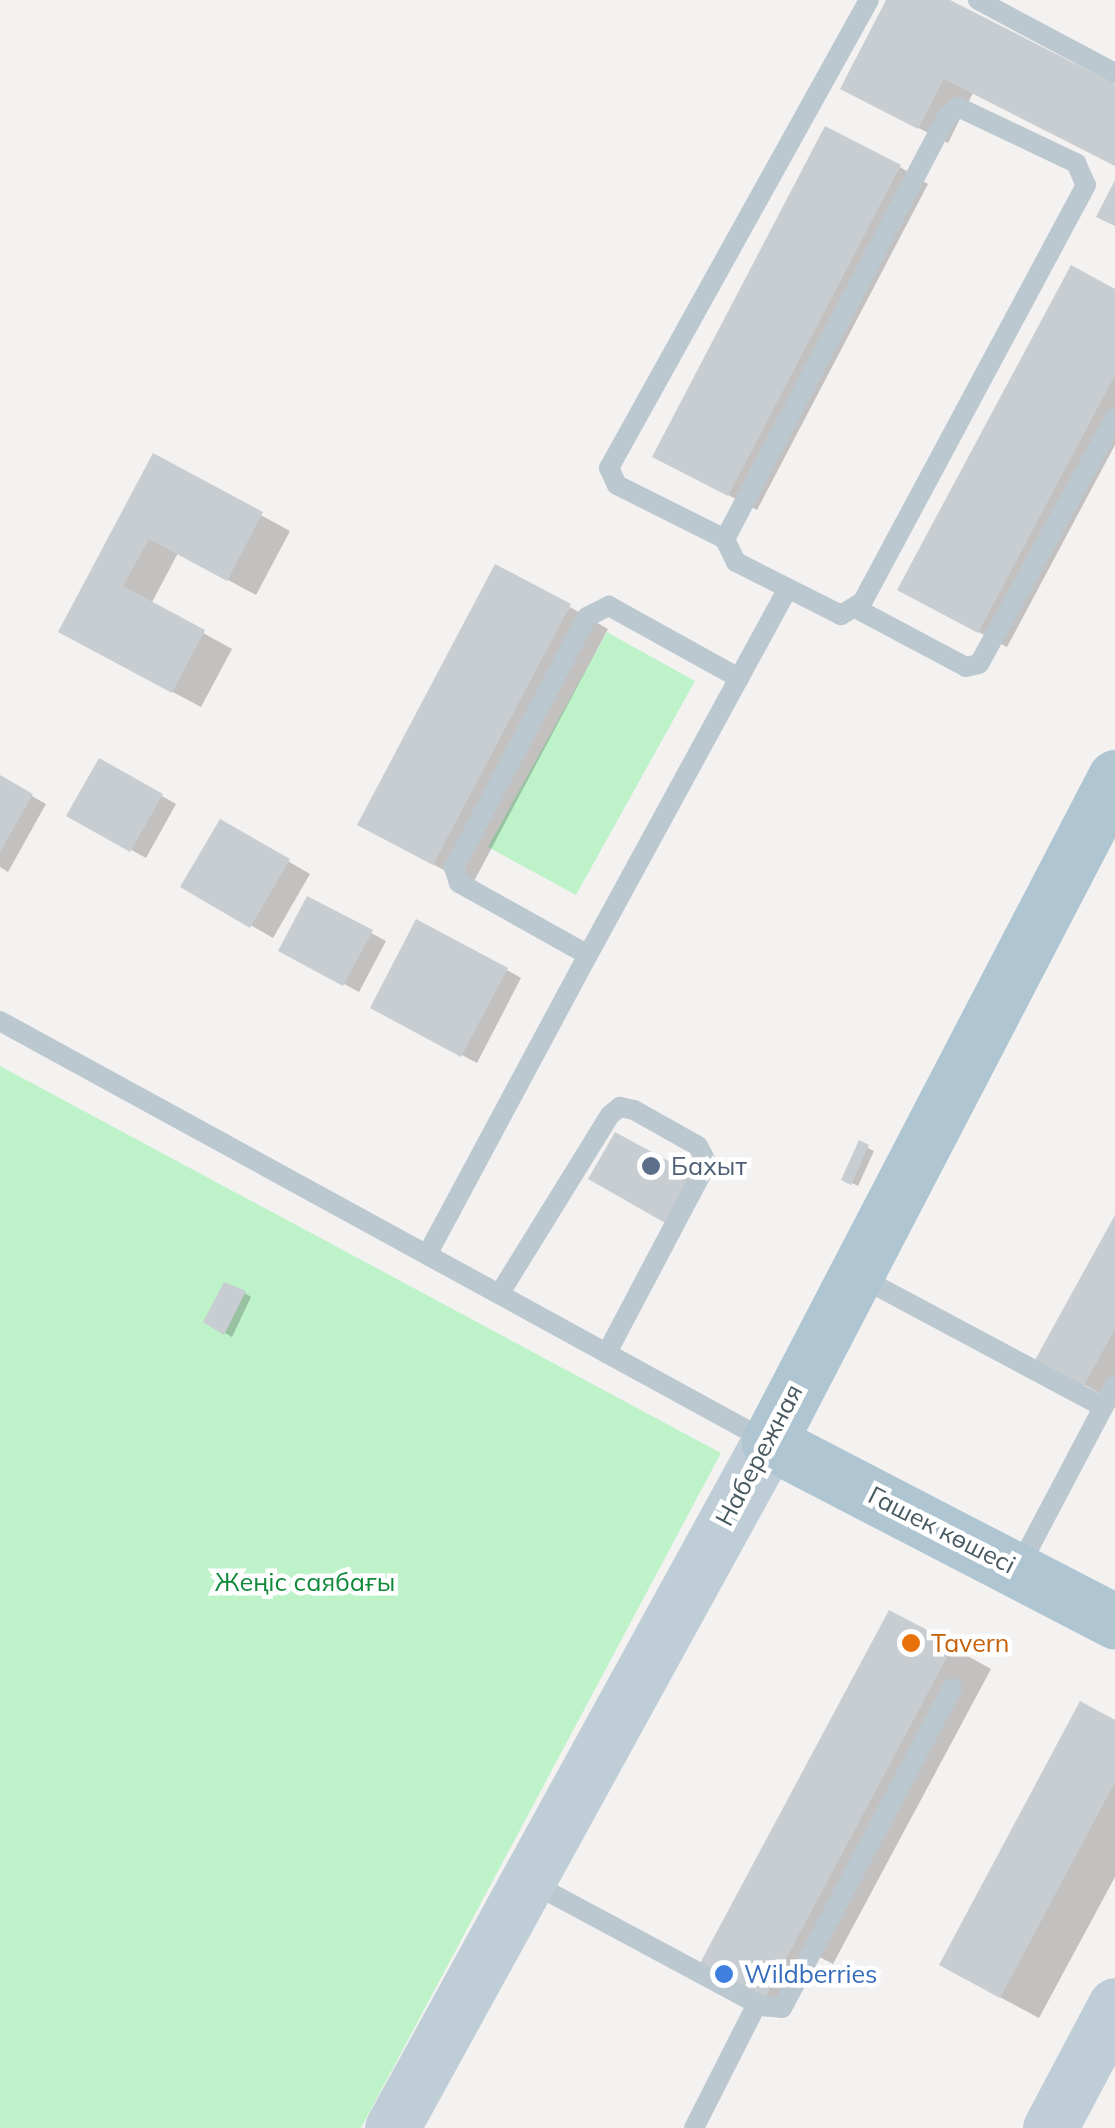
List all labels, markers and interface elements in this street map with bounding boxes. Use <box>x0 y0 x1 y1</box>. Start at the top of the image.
place label: Бахыт <box>671 1151 747 1181</box>
marker: Бахыт <box>640 1155 662 1177</box>
street label: Набережная <box>709 1379 809 1531</box>
street label: Гашек көшесі <box>863 1480 1021 1580</box>
park label: Жеңіс саябағы <box>215 1567 395 1597</box>
place label: Tavern <box>931 1628 1009 1658</box>
marker: Tavern <box>900 1632 922 1654</box>
place label: Wildberries <box>744 1959 877 1989</box>
marker: Wildberries <box>713 1963 735 1985</box>

